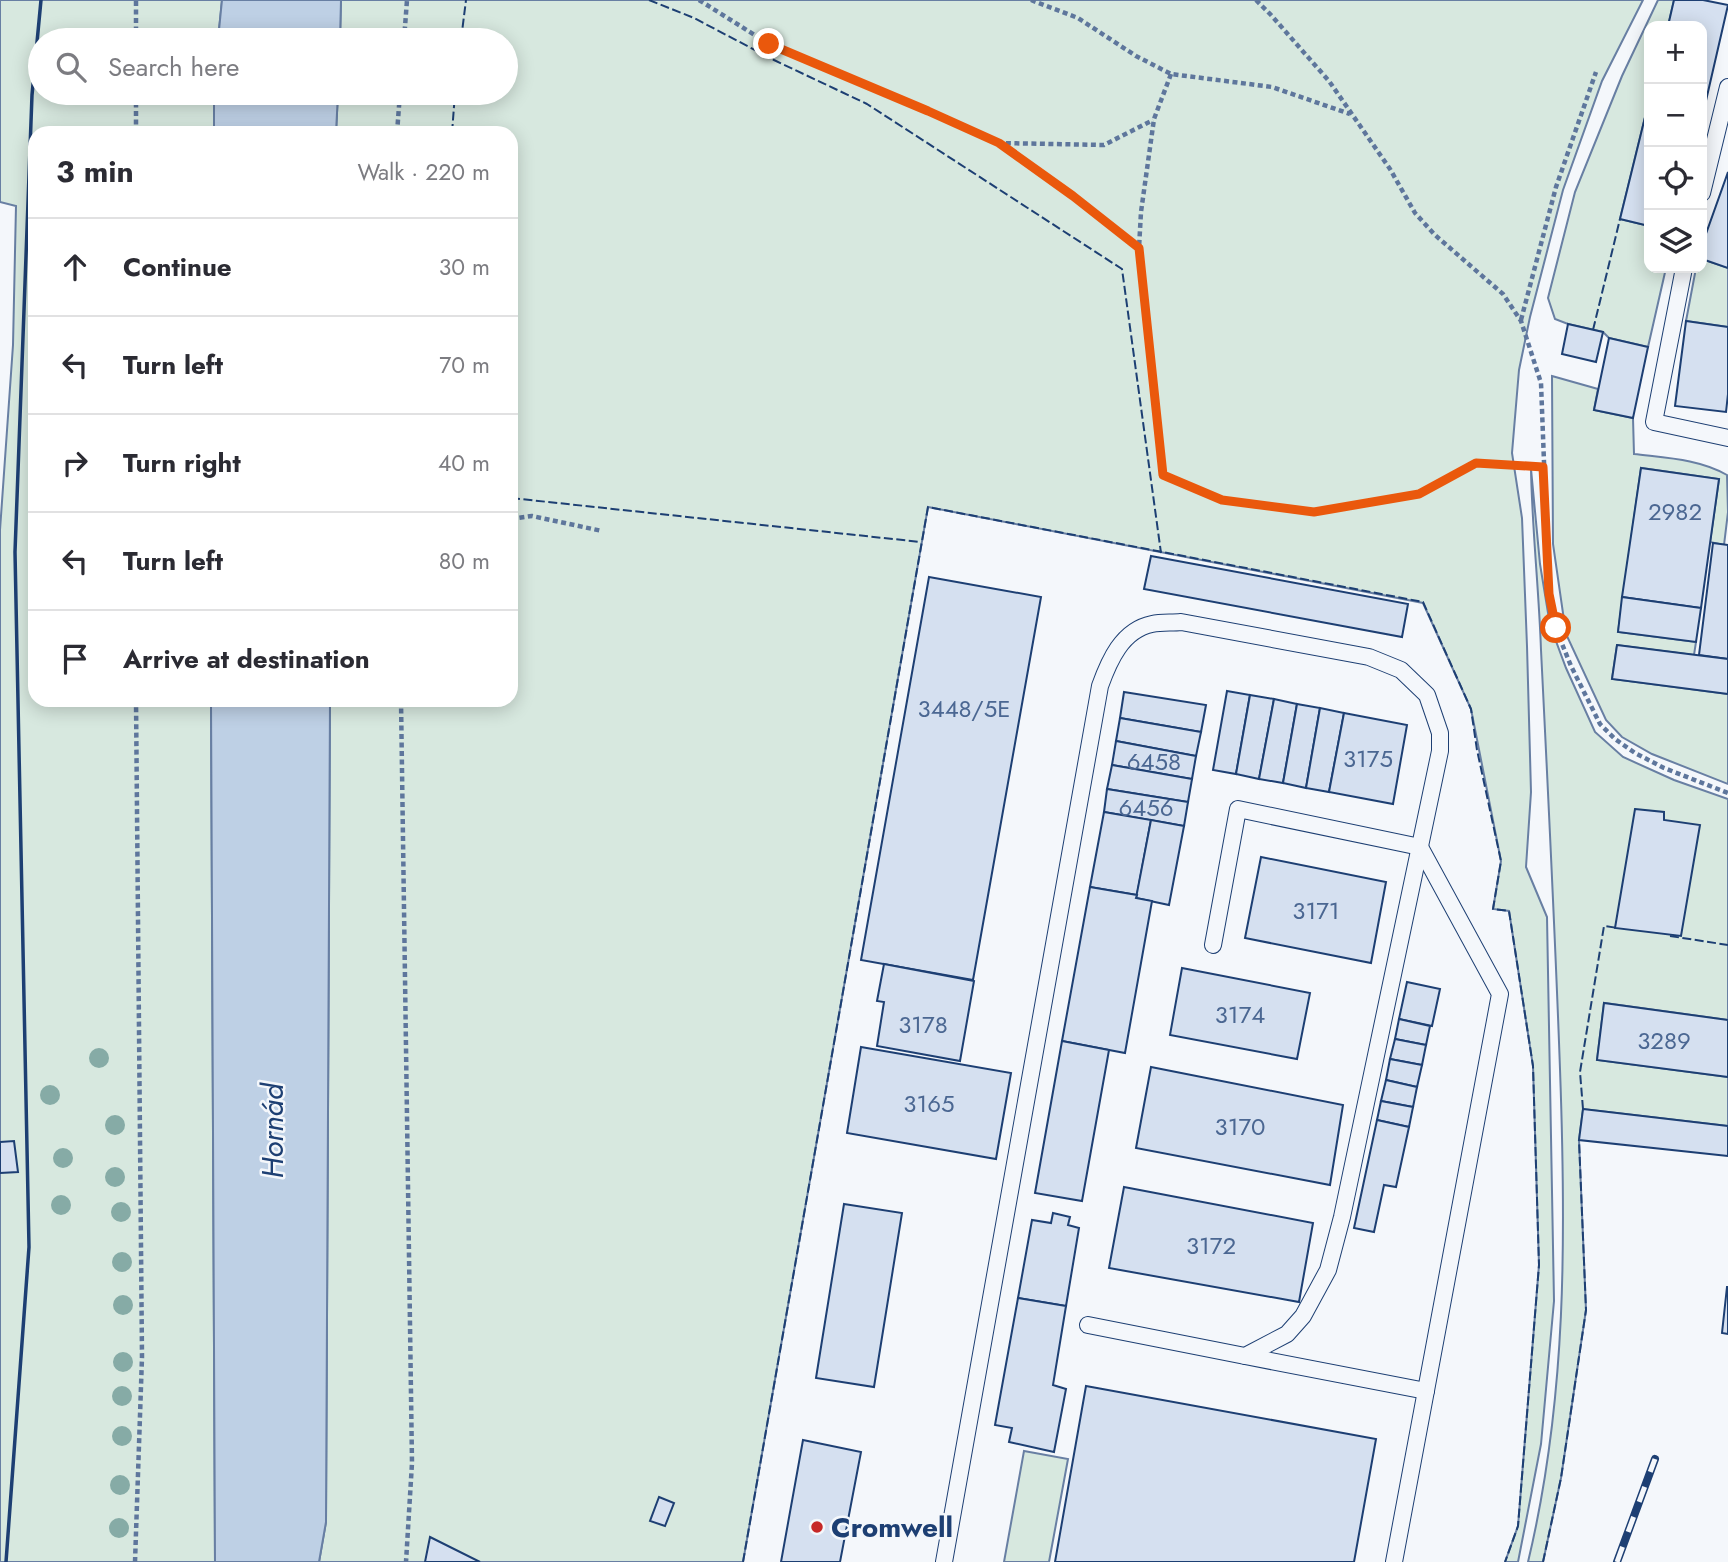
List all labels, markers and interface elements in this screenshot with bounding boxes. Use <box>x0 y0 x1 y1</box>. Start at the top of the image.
map controls <box>1644 21 1707 273</box>
button: + <box>1644 21 1707 84</box>
search box <box>28 28 518 105</box>
route end <box>753 28 784 59</box>
icon: search <box>52 48 90 86</box>
text: Search here <box>108 48 240 86</box>
button: − <box>1644 84 1707 147</box>
button: locate <box>1644 147 1707 210</box>
text: 3 min <box>56 150 134 193</box>
text: Walk · 220 m <box>358 155 490 189</box>
button: layers <box>1644 210 1707 273</box>
icon: ahead <box>56 248 94 286</box>
text: Continue <box>123 248 232 286</box>
text: 30 m <box>439 250 490 284</box>
icon: left <box>56 346 94 384</box>
text: Turn left <box>123 346 223 384</box>
text: 70 m <box>439 348 490 382</box>
icon: right <box>56 444 94 482</box>
text: Turn right <box>123 444 241 482</box>
text: 40 m <box>438 446 490 480</box>
house number: 2982 <box>1648 494 1702 529</box>
icon: left <box>56 542 94 580</box>
text: Turn left <box>123 542 223 580</box>
text: 80 m <box>439 544 490 578</box>
route start <box>1540 612 1571 643</box>
icon: arrive <box>56 640 94 678</box>
text: Arrive at destination <box>123 640 370 678</box>
house number: 3448/5E <box>918 691 1010 726</box>
house number: 3175 <box>1343 741 1393 776</box>
house number: 6458 <box>1127 744 1181 779</box>
house number: 6456 <box>1118 790 1174 825</box>
house number: 3171 <box>1292 893 1340 928</box>
house number: 3174 <box>1215 997 1265 1032</box>
house number: 3178 <box>898 1007 948 1042</box>
house number: 3289 <box>1637 1023 1691 1058</box>
water label: Hornád <box>251 1082 294 1179</box>
house number: 3165 <box>903 1086 955 1121</box>
house number: 3170 <box>1215 1109 1265 1144</box>
house number: 3172 <box>1186 1228 1236 1263</box>
place label: Cromwell <box>831 1507 953 1548</box>
marker: Cromwell <box>809 1519 825 1535</box>

